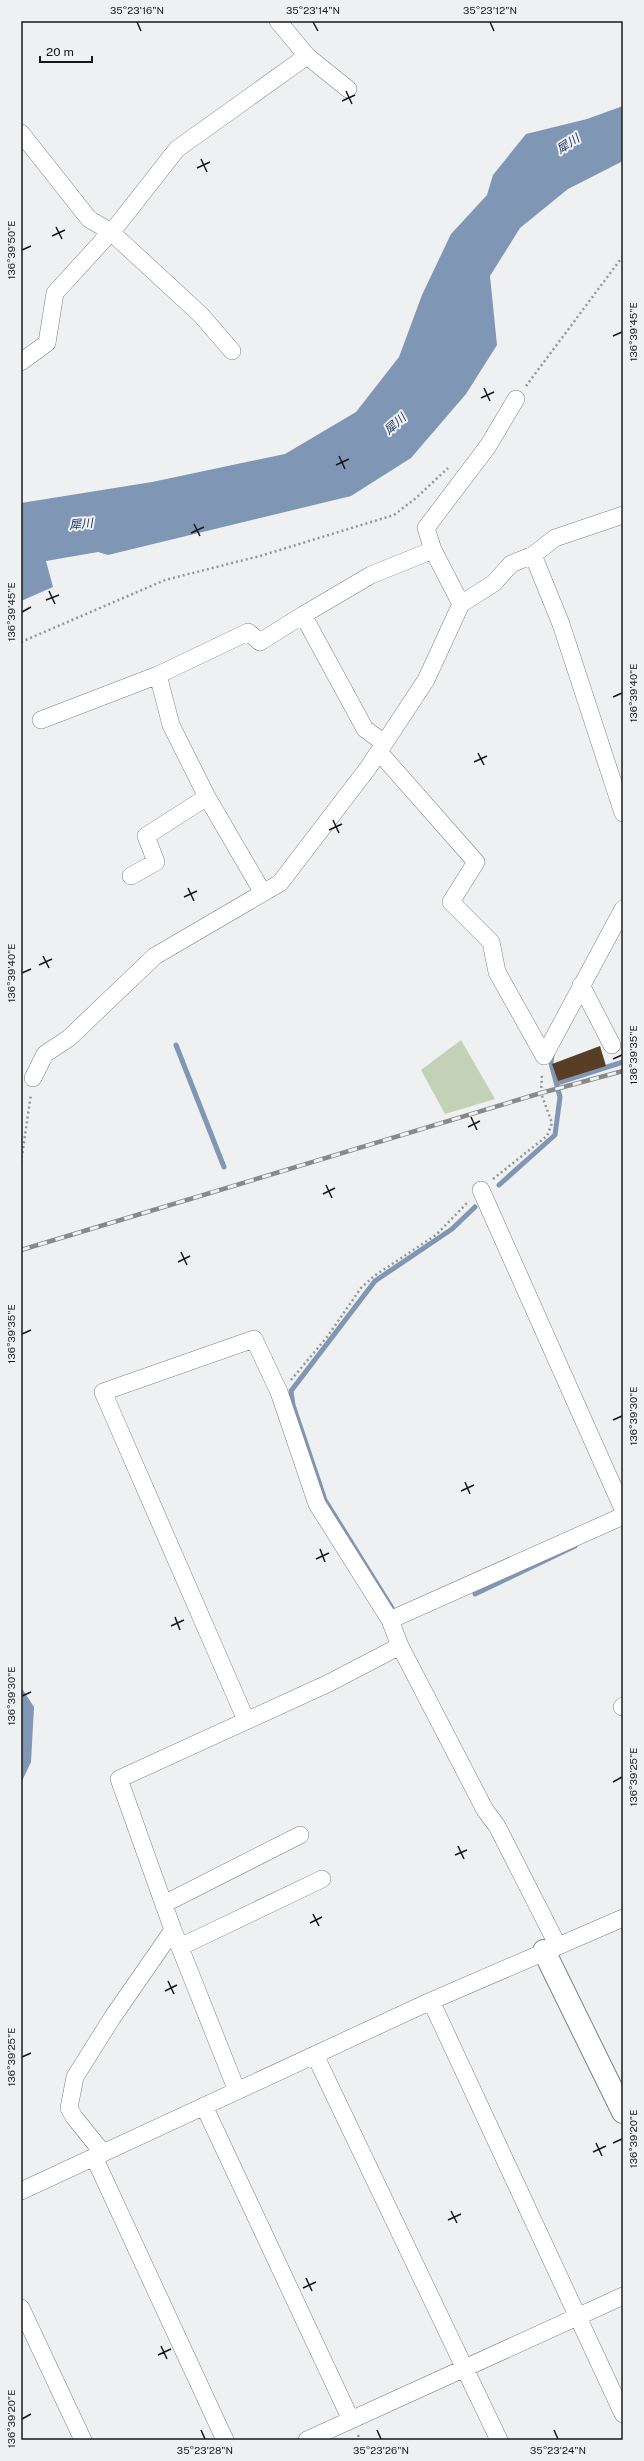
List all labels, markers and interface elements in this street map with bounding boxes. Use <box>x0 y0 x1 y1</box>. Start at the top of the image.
text: 35°23'16"N <box>110 4 164 16</box>
text: 35°23'14"N <box>286 4 340 16</box>
text: 35°23'12"N <box>463 4 517 16</box>
scale bar <box>40 38 92 64</box>
text: 20 m <box>46 45 74 59</box>
water label: 犀川 <box>554 131 584 156</box>
text: 136°39'50"E <box>5 220 17 280</box>
text: 136°39'45"E <box>627 302 639 362</box>
water label: 犀川 <box>381 409 410 437</box>
water label: 犀川 <box>68 516 96 532</box>
text: 136°39'45"E <box>5 582 17 642</box>
text: 136°39'40"E <box>627 664 639 723</box>
text: 136°39'40"E <box>5 944 17 1003</box>
text: 136°39'35"E <box>627 1025 639 1085</box>
text: 136°39'35"E <box>5 1304 17 1364</box>
text: 136°39'30"E <box>627 1387 639 1445</box>
text: 136°39'30"E <box>5 1667 17 1725</box>
text: 136°39'25"E <box>627 1748 639 1806</box>
text: 136°39'25"E <box>5 2028 17 2086</box>
text: 136°39'20"E <box>627 2110 639 2168</box>
text: 136°39'20"E <box>5 2390 17 2448</box>
text: 35°23'28"N <box>177 2444 233 2456</box>
text: 35°23'26"N <box>353 2444 409 2456</box>
text: 35°23'24"N <box>530 2444 586 2456</box>

